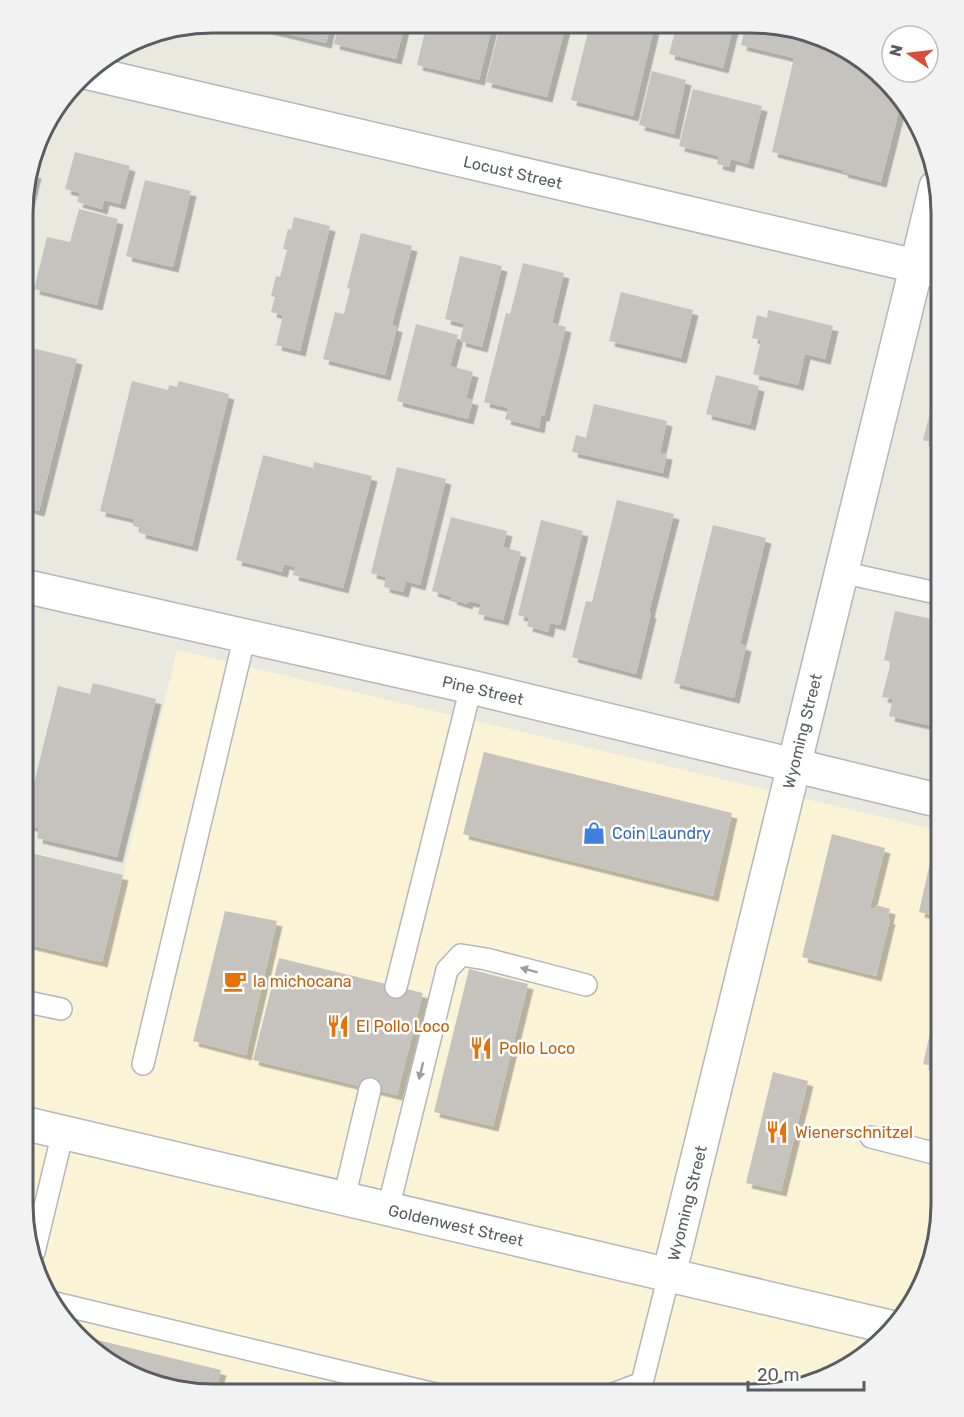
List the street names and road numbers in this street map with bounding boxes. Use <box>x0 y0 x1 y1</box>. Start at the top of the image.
street label: Locust Street <box>462 152 564 193</box>
street label: Pine Street <box>440 672 525 709</box>
street label: Wyoming Street <box>779 672 826 791</box>
street label: Wyoming Street <box>664 1144 711 1263</box>
street label: Goldenwest Street <box>386 1201 525 1250</box>

